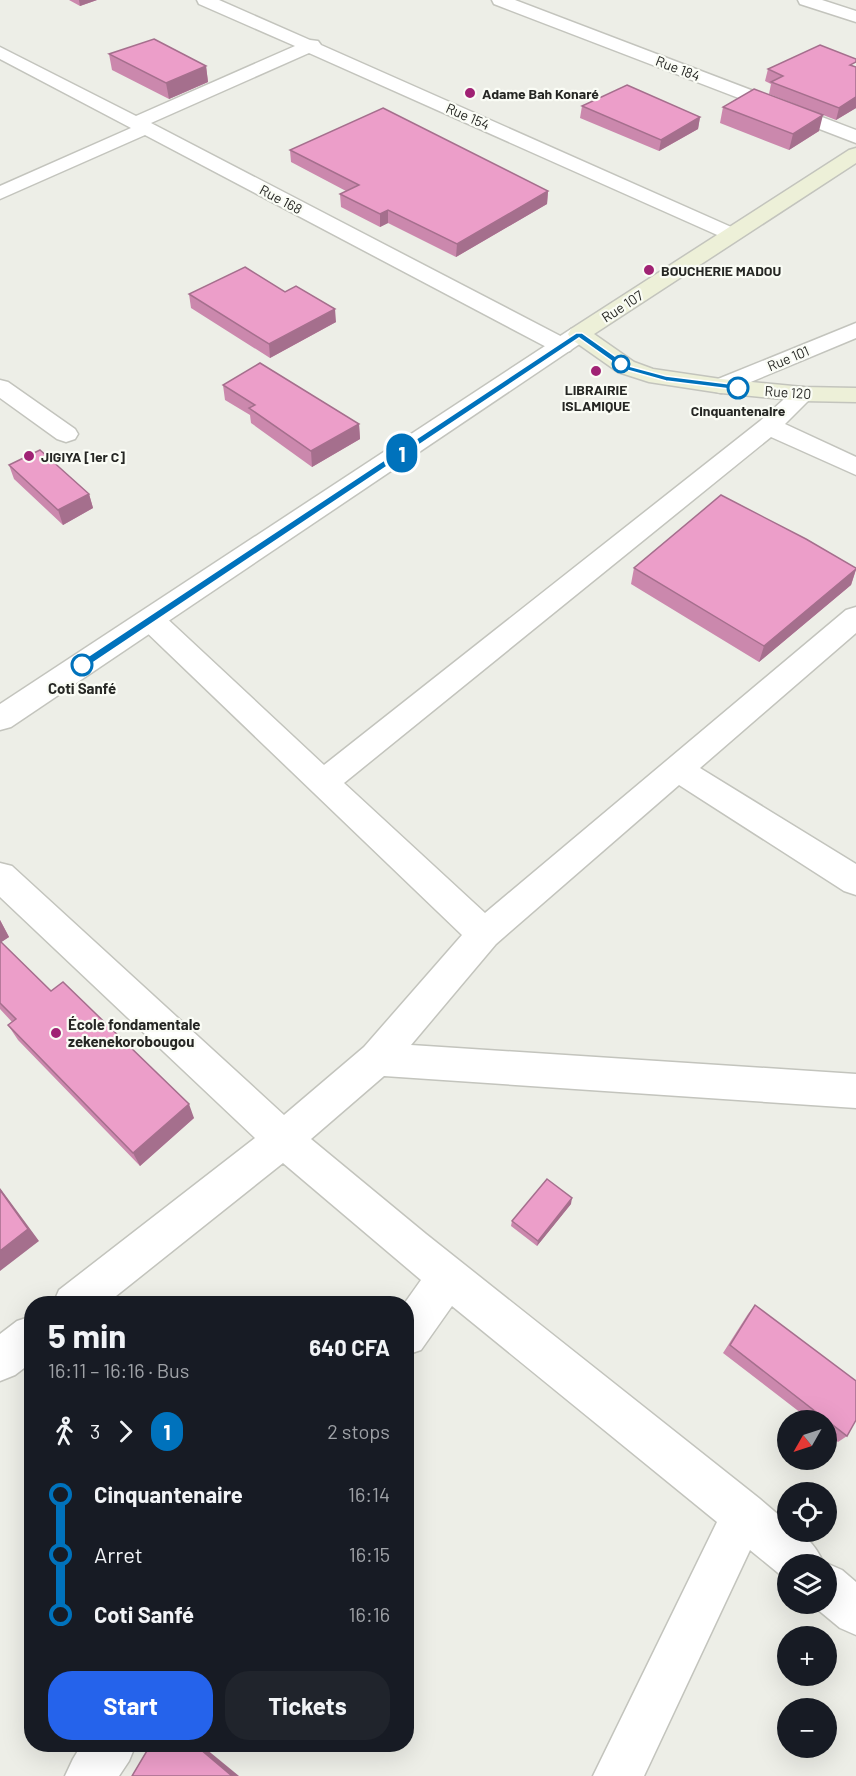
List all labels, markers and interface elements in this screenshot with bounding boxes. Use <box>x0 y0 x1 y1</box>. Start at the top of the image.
street label: Rue 184 <box>653 52 703 84</box>
place label: Adame Bah Konaré <box>482 85 599 102</box>
marker: Adame Bah Konaré <box>463 86 477 100</box>
street label: Rue 154 <box>443 99 493 133</box>
street label: Rue 168 <box>257 181 305 217</box>
place label: BOUCHERIE MADOU <box>661 262 782 279</box>
marker: BOUCHERIE MADOU <box>642 263 656 277</box>
street label: Rue 107 <box>598 286 646 326</box>
street label: Rue 101 <box>765 342 811 374</box>
unlabelled marker <box>612 355 630 373</box>
marker: LIBRAIRIE ISLAMIQUE <box>589 364 603 378</box>
marker: Cinquantenaire <box>727 377 749 399</box>
place label: LIBRAIRIE ISLAMIQUE <box>562 381 630 414</box>
street label: Rue 120 <box>764 382 812 402</box>
place label: Cinquantenaire <box>691 402 786 419</box>
line badge: 1 <box>382 434 422 472</box>
text: 1 <box>398 441 406 466</box>
place label: JIGIYA [1er C] <box>41 448 125 465</box>
marker: JIGIYA [1er C] <box>22 449 36 463</box>
marker: Coti Sanfé <box>71 654 93 676</box>
place label: Coti Sanfé <box>48 679 116 697</box>
place label: École fondamentale zekenekorobougou <box>68 1015 201 1050</box>
marker: École fondamentale zekenekorobougou <box>49 1026 63 1040</box>
text: 5 min <box>48 1315 126 1355</box>
text: 640 CFA <box>309 1334 390 1360</box>
text: 16:11 – 16:16 · Bus <box>48 1358 189 1382</box>
north arrow <box>777 1410 837 1470</box>
map controls <box>777 1410 837 1758</box>
icon: walk <box>48 1415 81 1448</box>
icon: forward <box>109 1415 142 1448</box>
text: 3 <box>90 1419 100 1443</box>
text: 1 <box>163 1419 171 1444</box>
text: 2 stops <box>327 1419 390 1443</box>
text: Cinquantenaire <box>94 1481 243 1507</box>
text: 16:14 <box>348 1482 390 1506</box>
button: locate <box>777 1482 837 1542</box>
text: Arret <box>94 1541 143 1567</box>
text: 16:15 <box>349 1542 390 1566</box>
button: layers <box>777 1554 837 1614</box>
text: Coti Sanfé <box>94 1601 194 1627</box>
text: 16:16 <box>349 1602 390 1626</box>
button: + <box>777 1626 837 1686</box>
button: Start <box>48 1671 213 1740</box>
button: Tickets <box>225 1671 390 1740</box>
button: − <box>777 1698 837 1758</box>

